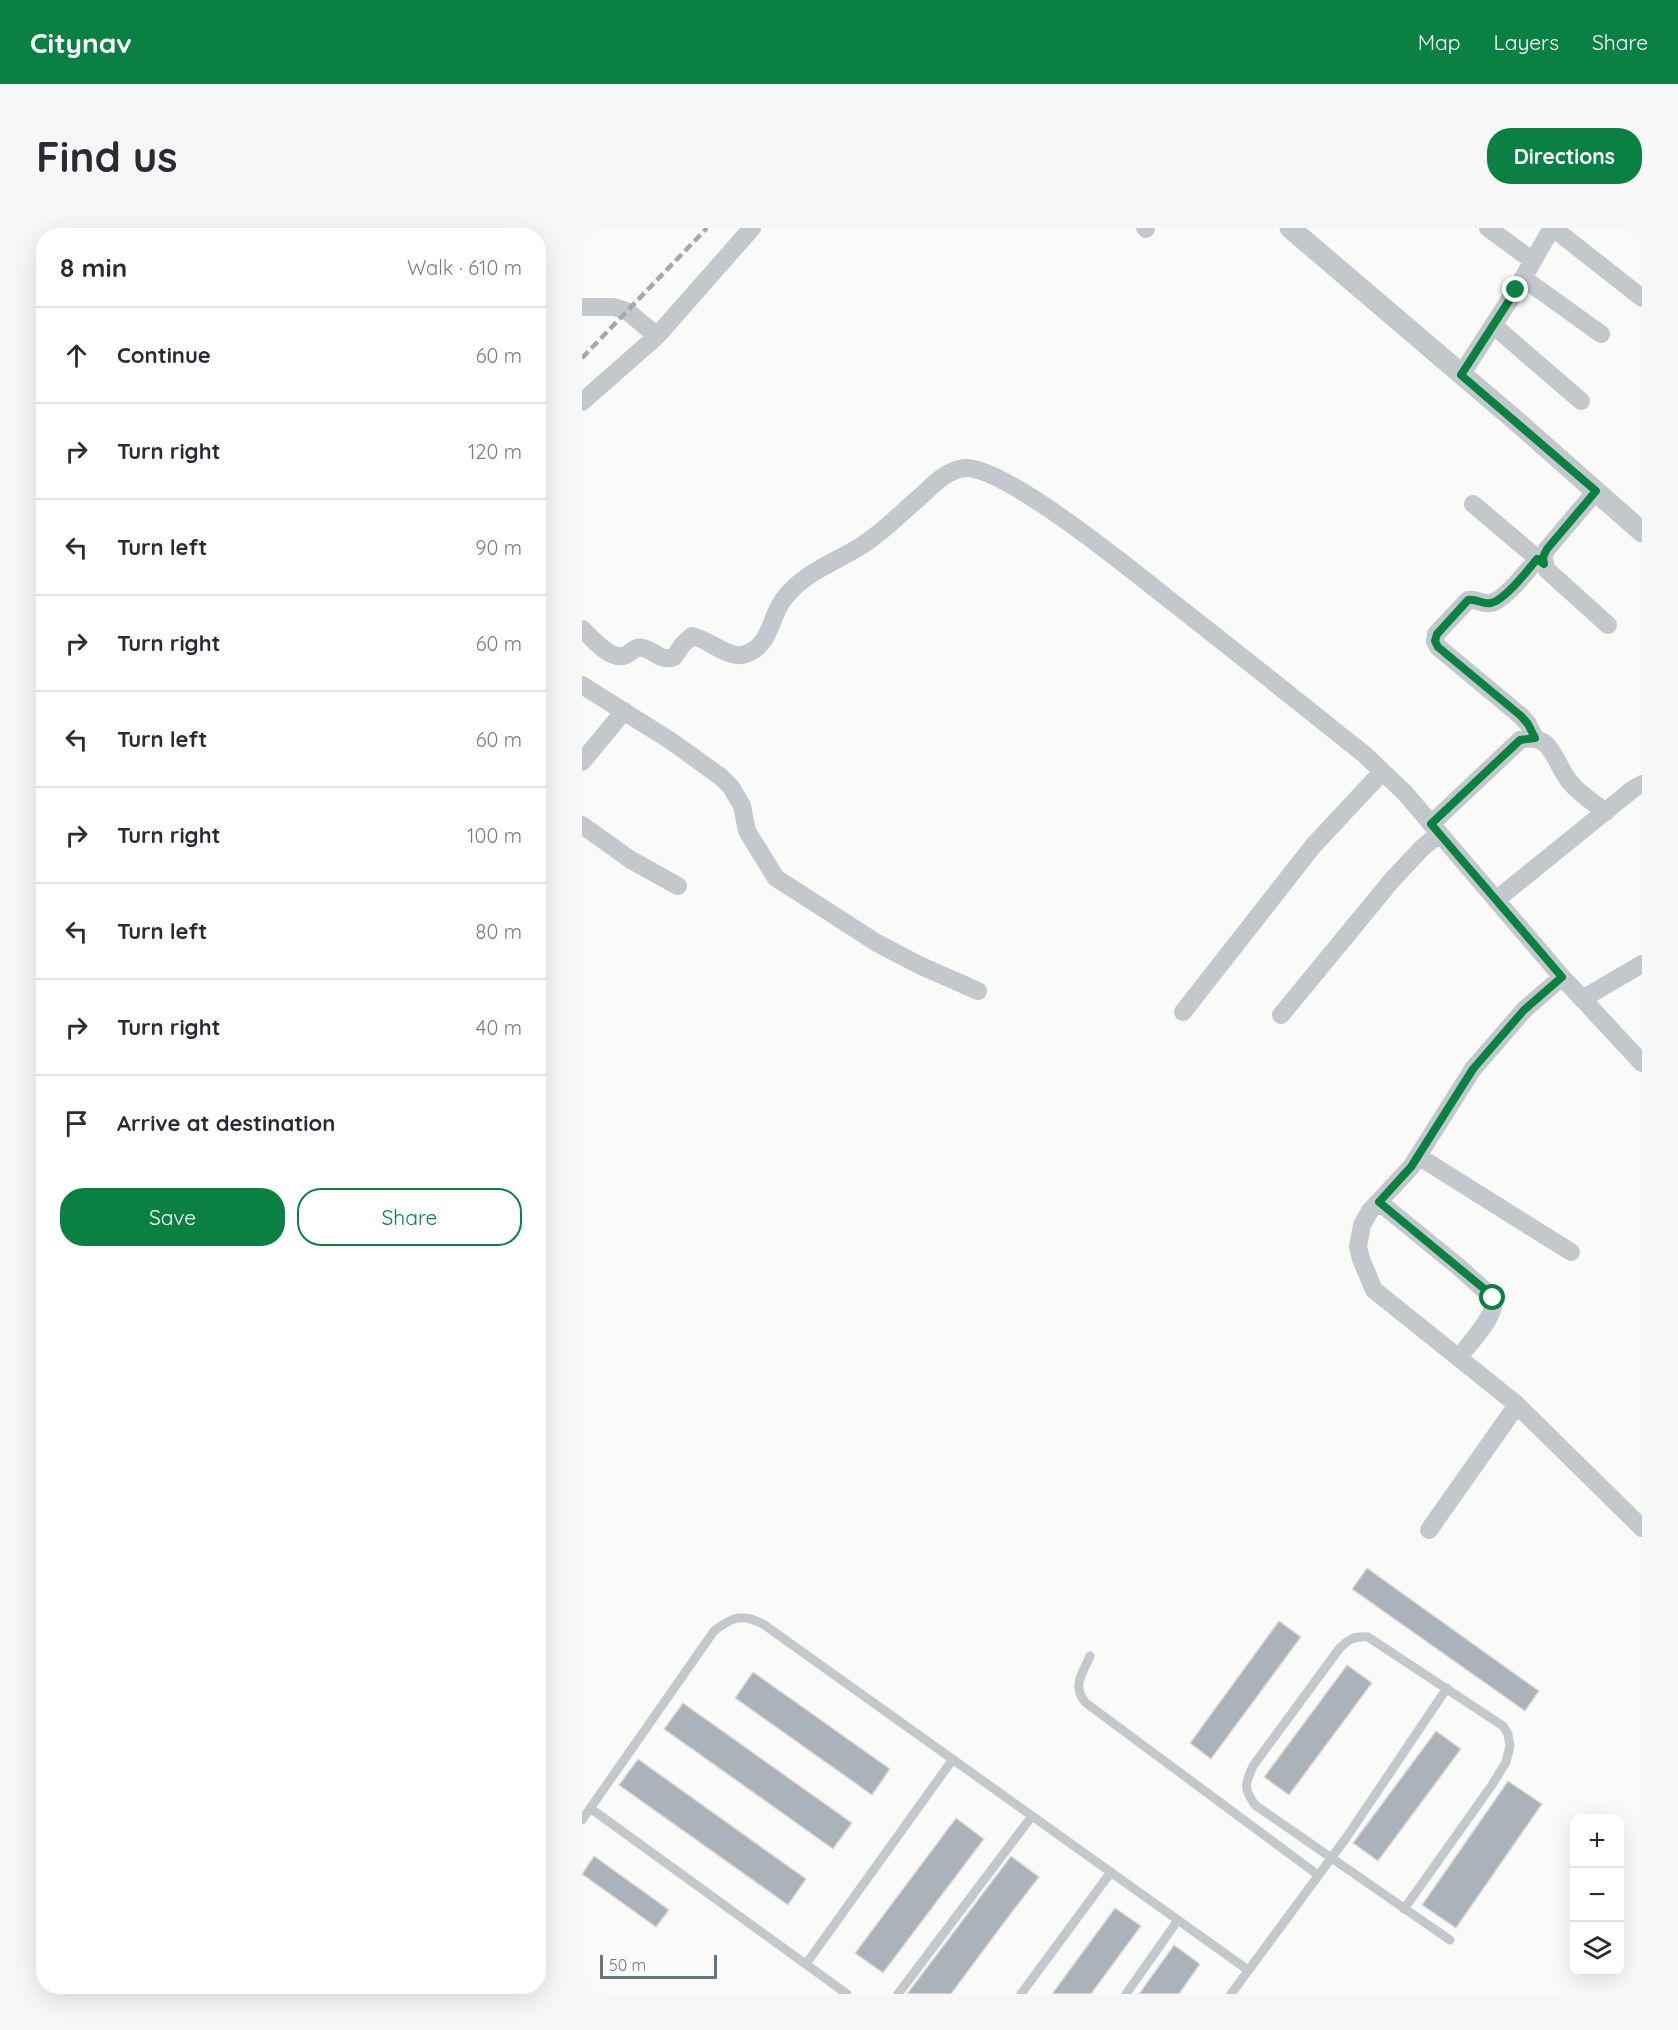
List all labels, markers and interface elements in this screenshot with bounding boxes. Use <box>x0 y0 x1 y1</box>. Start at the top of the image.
text: Citynav <box>30 25 132 60</box>
text: Map <box>1418 29 1461 55</box>
text: Layers <box>1494 29 1559 55</box>
text: Share <box>1592 29 1648 55</box>
button: Directions <box>1487 128 1642 184</box>
text: Find us <box>36 130 178 183</box>
text: 8 min <box>60 251 127 284</box>
text: Walk · 610 m <box>407 255 522 280</box>
route end <box>1502 276 1528 302</box>
icon: ahead <box>60 339 93 372</box>
text: Continue <box>117 341 211 369</box>
text: 60 m <box>476 343 522 368</box>
icon: right <box>60 435 93 468</box>
text: Turn right <box>117 437 221 465</box>
text: 120 m <box>468 439 522 464</box>
icon: left <box>60 531 93 564</box>
text: Turn left <box>117 533 207 561</box>
text: 90 m <box>475 535 522 560</box>
icon: right <box>60 627 93 660</box>
text: Turn right <box>117 629 221 657</box>
text: 60 m <box>476 631 522 656</box>
icon: left <box>60 723 93 756</box>
text: Turn left <box>117 725 207 753</box>
text: 60 m <box>476 727 522 752</box>
icon: right <box>60 819 93 852</box>
text: Turn right <box>117 821 221 849</box>
text: 100 m <box>467 823 522 848</box>
icon: left <box>60 915 93 948</box>
text: Turn left <box>117 917 207 945</box>
text: 80 m <box>476 919 522 944</box>
icon: right <box>60 1011 93 1044</box>
text: Turn right <box>117 1013 221 1041</box>
text: 40 m <box>476 1015 522 1040</box>
icon: arrive <box>60 1107 93 1140</box>
text: Arrive at destination <box>117 1109 335 1137</box>
button: Save <box>60 1188 285 1246</box>
button: Share <box>297 1188 522 1246</box>
route start <box>1479 1284 1505 1310</box>
map controls <box>1570 1814 1624 1976</box>
button: + <box>1570 1814 1624 1868</box>
button: − <box>1570 1868 1624 1922</box>
button: layers <box>1570 1922 1624 1976</box>
scale bar <box>600 1952 717 1980</box>
text: 50 m <box>609 1955 646 1975</box>

